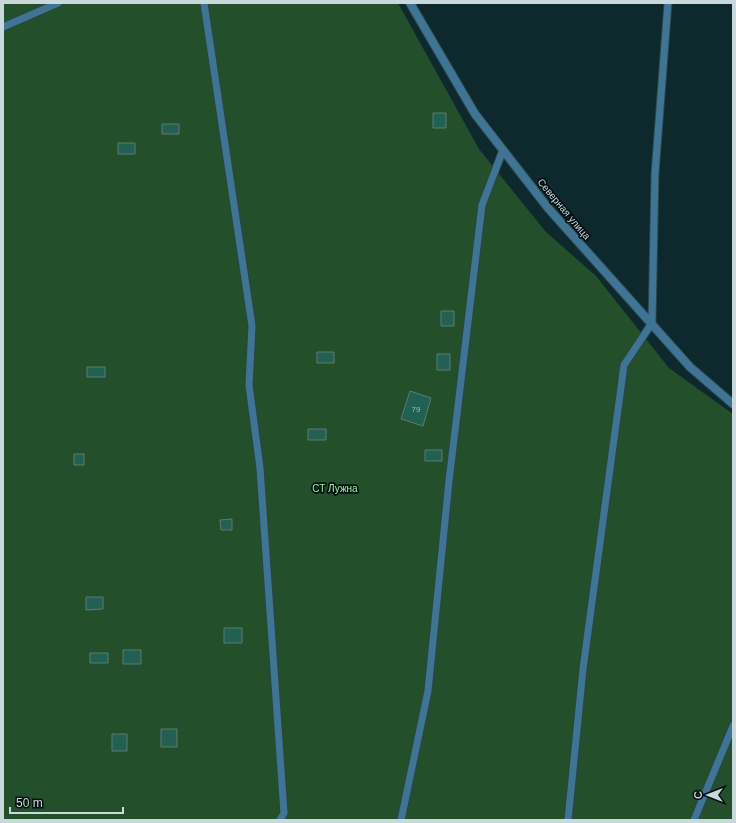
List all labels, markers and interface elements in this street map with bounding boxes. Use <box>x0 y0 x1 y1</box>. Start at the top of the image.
street label: Северная улица <box>535 176 593 242</box>
house number: 79 <box>412 405 421 414</box>
park label: СТ Лужна <box>312 483 358 494</box>
north arrow <box>688 775 728 815</box>
scale bar <box>10 789 123 815</box>
text: С <box>692 791 704 799</box>
text: 50 m <box>16 796 43 810</box>

